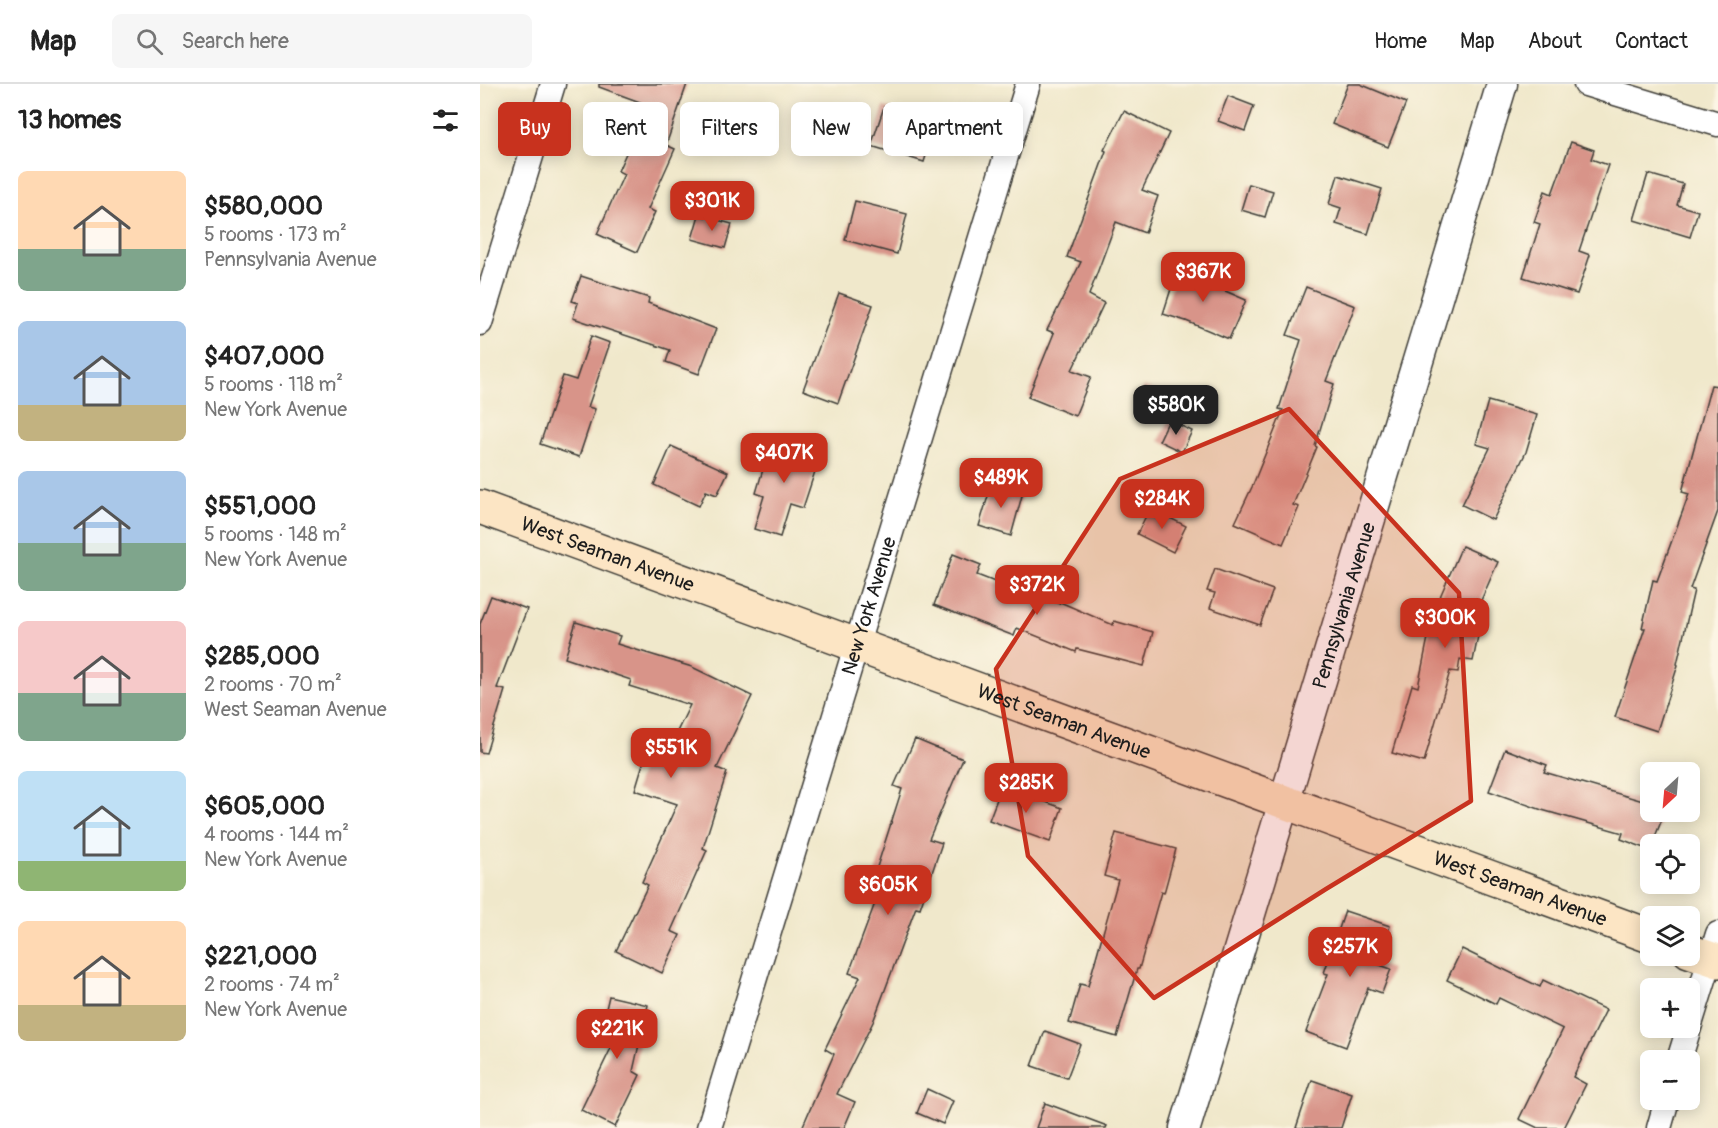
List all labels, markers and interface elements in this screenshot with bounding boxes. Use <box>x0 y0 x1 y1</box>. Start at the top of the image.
search box <box>112 14 532 68</box>
text: Map <box>30 24 76 59</box>
icon: search <box>133 25 166 58</box>
text: Search here <box>181 27 289 55</box>
text: Home <box>1374 28 1427 55</box>
text: Map <box>1460 28 1495 55</box>
text: About <box>1528 28 1582 55</box>
text: Contact <box>1615 28 1688 55</box>
chip: Buy <box>498 102 571 156</box>
chip: Rent <box>583 102 668 156</box>
chip: Filters <box>680 102 779 156</box>
chip: New <box>791 102 871 156</box>
chip: Apartment <box>883 102 1023 156</box>
text: 13 homes <box>18 104 121 136</box>
icon: filters <box>429 104 462 137</box>
pin: $301K <box>670 181 754 232</box>
text: $301K <box>684 188 740 213</box>
text: $580,000 <box>204 190 323 222</box>
icon: home <box>66 195 138 267</box>
text: 5 rooms · 173 m² <box>204 222 347 247</box>
text: Pennsylvania Avenue <box>204 247 377 272</box>
pin: $367K <box>1161 252 1245 303</box>
text: $367K <box>1175 259 1231 284</box>
text: $407,000 <box>204 340 325 372</box>
icon: home <box>66 345 138 417</box>
text: 5 rooms · 118 m² <box>204 372 343 397</box>
pin: $580K <box>1134 385 1218 436</box>
text: $580K <box>1147 392 1205 417</box>
text: New York Avenue <box>204 397 347 422</box>
pin: $407K <box>742 433 826 484</box>
text: $407K <box>755 440 813 465</box>
pin: $489K <box>959 458 1043 509</box>
text: $489K <box>974 465 1028 490</box>
pin: $284K <box>1120 479 1204 530</box>
text: $284K <box>1134 486 1190 511</box>
text: $551,000 <box>204 490 316 522</box>
icon: home <box>66 495 138 567</box>
street label: West Seaman Avenue <box>518 511 698 597</box>
street label: Pennsylvania Avenue <box>1307 519 1381 692</box>
text: 5 rooms · 148 m² <box>204 522 347 547</box>
street label: New York Avenue <box>836 534 901 678</box>
text: New York Avenue <box>204 547 347 572</box>
pin: $372K <box>995 565 1079 616</box>
text: $372K <box>1009 572 1065 597</box>
pin: $300K <box>1403 598 1487 649</box>
text: $300K <box>1414 605 1476 630</box>
text: $285,000 <box>204 640 320 672</box>
icon: home <box>66 645 138 717</box>
text: 2 rooms · 70 m² <box>204 672 342 697</box>
street label: West Seaman Avenue <box>974 678 1154 764</box>
text: West Seaman Avenue <box>204 697 387 722</box>
pin: $551K <box>629 728 713 779</box>
text: $551K <box>645 735 697 760</box>
north arrow <box>1640 762 1700 822</box>
map controls <box>1640 762 1700 1110</box>
pin: $285K <box>984 763 1068 814</box>
text: $285K <box>999 770 1054 795</box>
text: $605,000 <box>204 790 325 822</box>
icon: home <box>66 795 138 867</box>
text: 4 rooms · 144 m² <box>204 822 349 847</box>
button: locate <box>1640 834 1700 894</box>
street label: West Seaman Avenue <box>1430 845 1611 932</box>
text: New York Avenue <box>204 847 347 872</box>
pin: $605K <box>846 865 930 916</box>
text: $605K <box>858 872 918 897</box>
button: layers <box>1640 906 1700 966</box>
pin: $257K <box>1308 927 1392 978</box>
text: $257K <box>1322 934 1378 959</box>
text: $221,000 <box>204 940 317 972</box>
icon: home <box>66 945 138 1017</box>
text: 2 rooms · 74 m² <box>204 972 340 997</box>
button: + <box>1640 978 1700 1038</box>
text: New York Avenue <box>204 997 347 1022</box>
pin: $221K <box>575 1009 659 1060</box>
text: $221K <box>590 1016 644 1041</box>
button: − <box>1640 1050 1700 1110</box>

